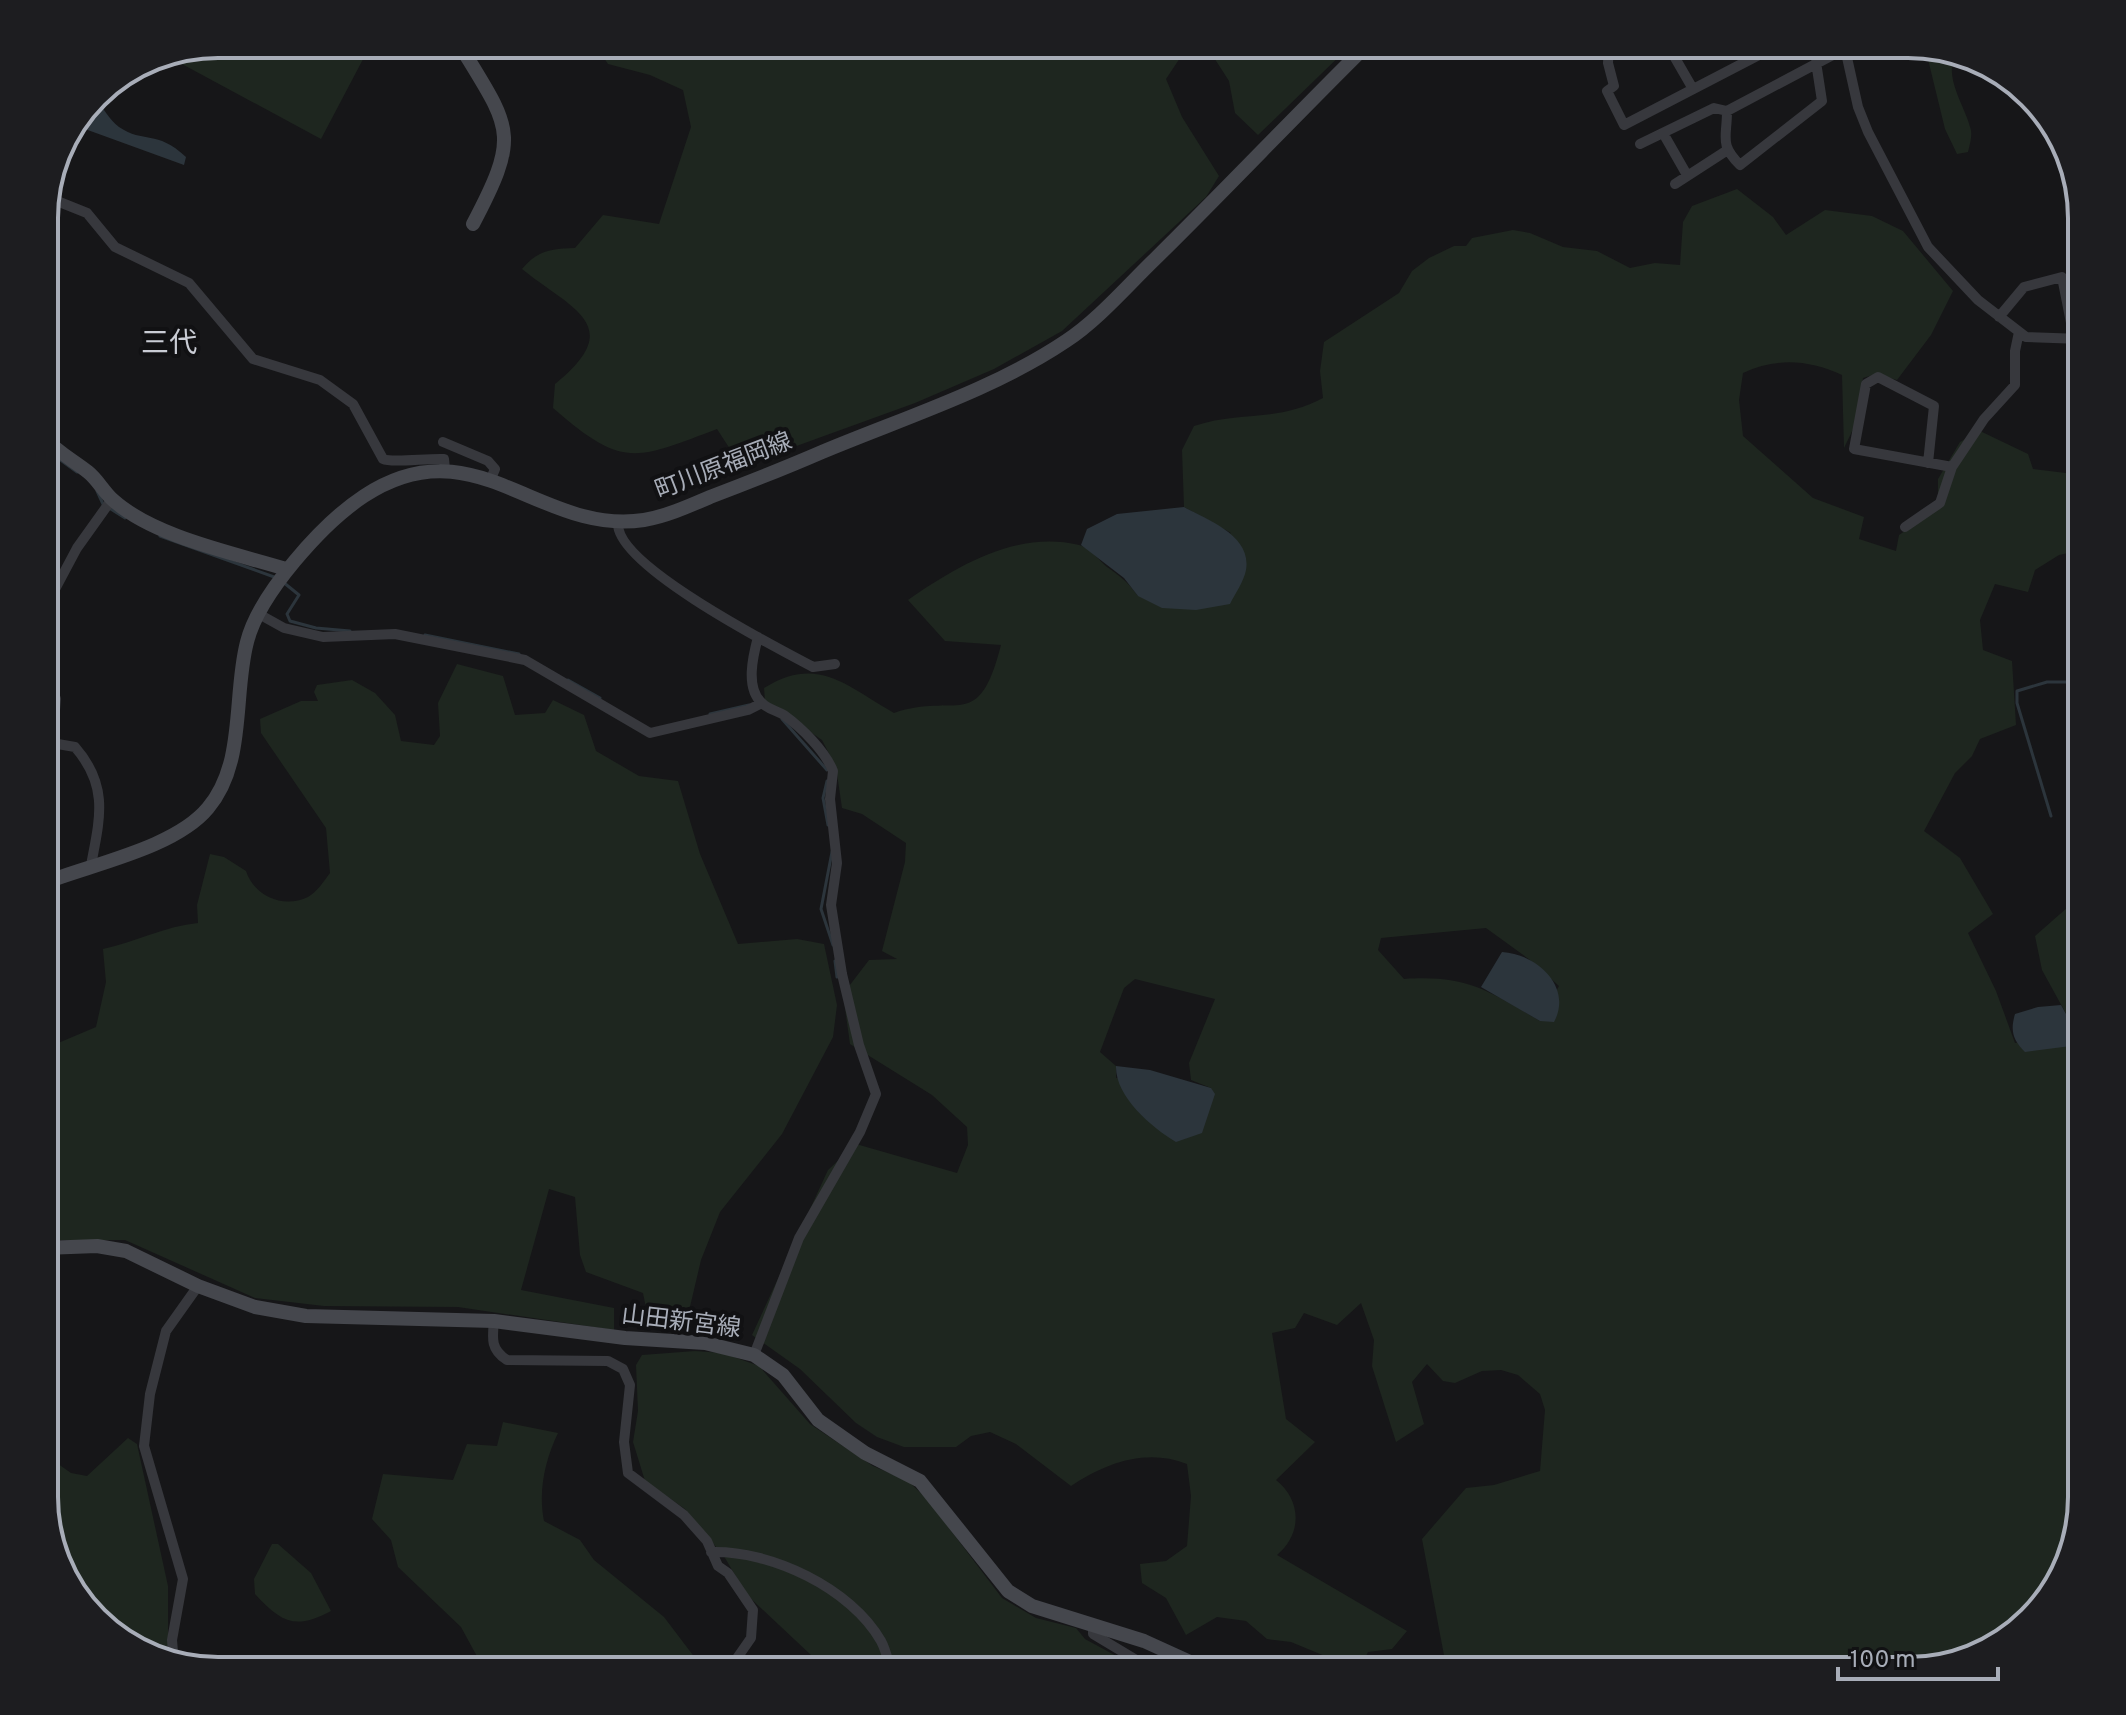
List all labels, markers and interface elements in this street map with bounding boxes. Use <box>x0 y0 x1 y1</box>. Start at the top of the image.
district label: 三代 <box>141 327 197 363</box>
street label: 町川原福岡線 <box>651 427 797 507</box>
street label: 山田新宮線 <box>620 1301 742 1345</box>
scale bar <box>1838 1631 1998 1681</box>
text: 100 m <box>1850 1646 1916 1676</box>

